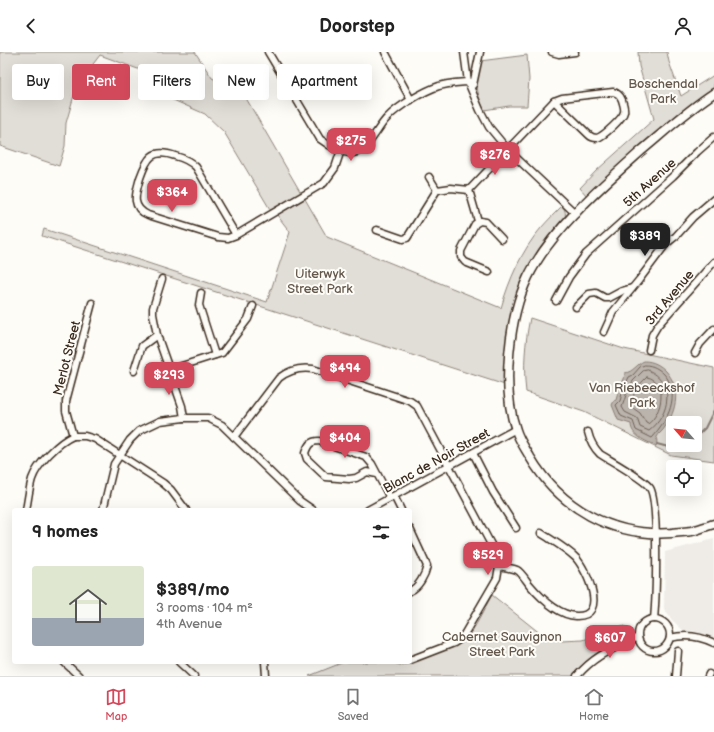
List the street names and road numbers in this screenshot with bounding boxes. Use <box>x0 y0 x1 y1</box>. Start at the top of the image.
street label: 5th Avenue <box>620 155 680 211</box>
street label: 3rd Avenue <box>642 267 698 328</box>
street label: Merlot Street <box>50 319 84 397</box>
street label: Blanc de Noir Street <box>380 425 493 497</box>

